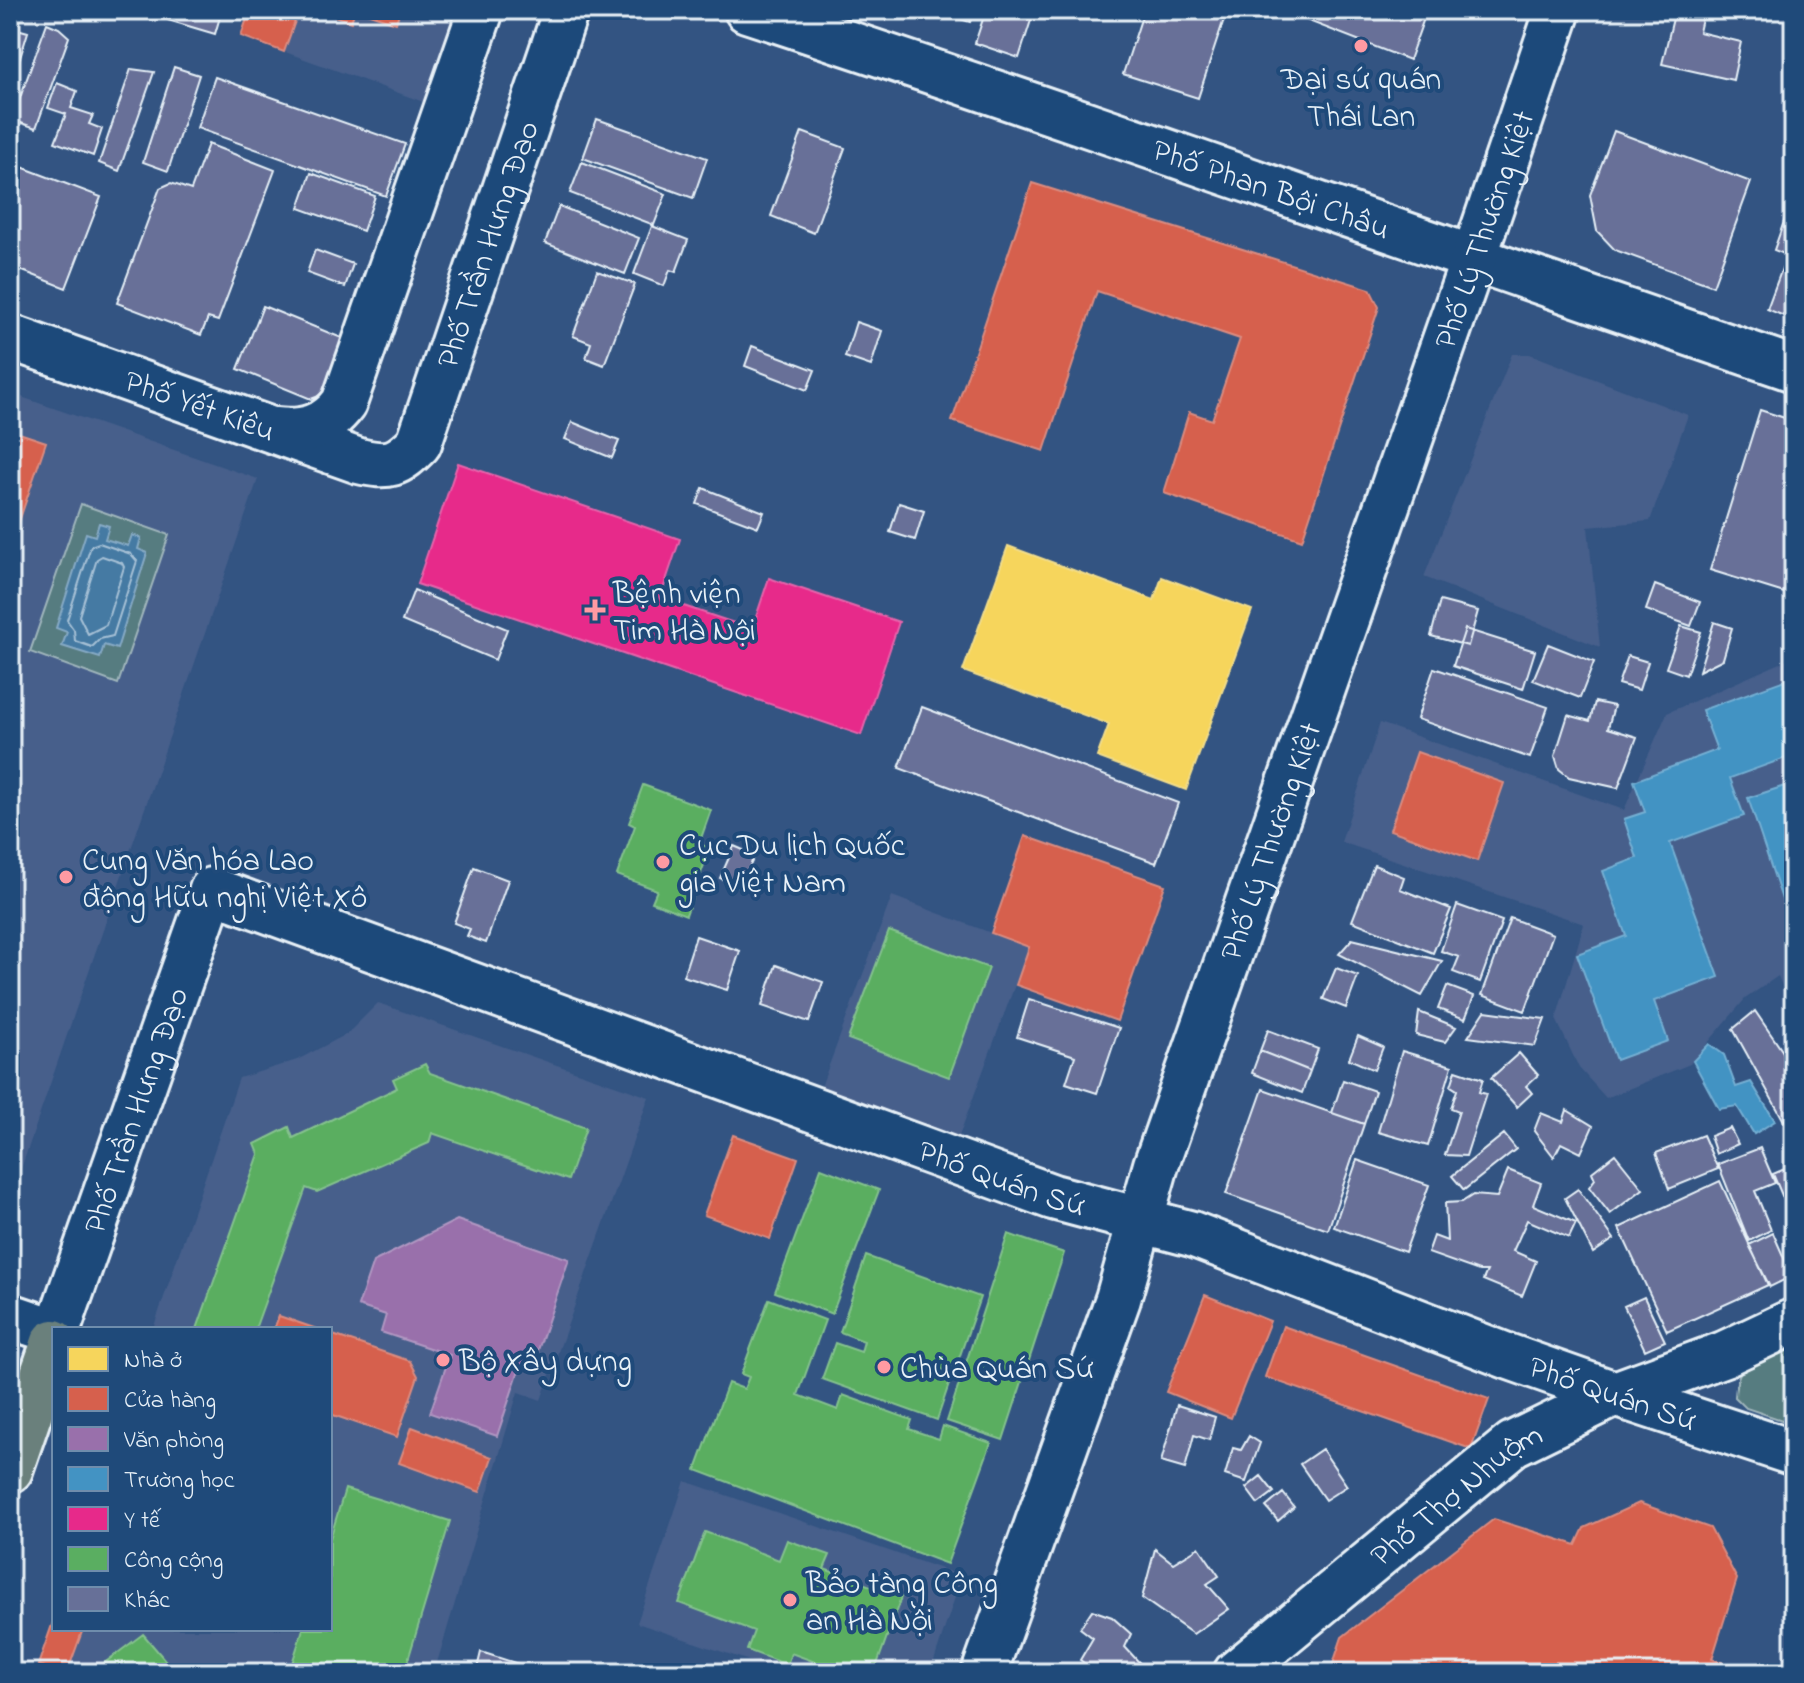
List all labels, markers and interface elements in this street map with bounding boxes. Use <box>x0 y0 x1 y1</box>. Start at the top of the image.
marker: Đại sứ quán Thái Lan <box>1352 37 1370 55</box>
place label: Đại sứ quán Thái Lan <box>1280 58 1441 142</box>
street label: Phố Lý Thường Kiệt <box>1424 105 1549 356</box>
street label: Phố Trần Hưng Đạo <box>426 115 554 375</box>
street label: Phố Phan Bội Châu <box>1145 129 1396 254</box>
street label: Phố Yết Kiêu <box>117 359 281 456</box>
place label: Bệnh viện Tim Hà Nội <box>612 572 756 656</box>
marker: Bệnh viện Tim Hà Nội <box>584 599 606 621</box>
street label: Phố Lý Thường Kiệt <box>1209 716 1336 967</box>
place label: Cục Du lịch Quốc gia Việt Nam <box>678 824 906 908</box>
place label: Cung Văn hóa Lao động Hữu nghị Việt Xô <box>82 839 367 923</box>
marker: Cục Du lịch Quốc gia Việt Nam <box>654 853 672 871</box>
marker: Cung Văn hóa Lao động Hữu nghị Việt Xô <box>57 868 75 886</box>
street label: Phố Trần Hưng Đạo <box>73 982 203 1241</box>
street label: Phố Quán Sứ <box>911 1130 1090 1231</box>
legend <box>52 1327 332 1631</box>
place label: Bộ Xây dựng <box>458 1340 632 1387</box>
text: Nhà ở <box>124 1344 182 1379</box>
street label: Phố Quán Sứ <box>1521 1345 1701 1446</box>
place label: Chùa Quán Sứ <box>900 1347 1094 1394</box>
marker: Bộ Xây dựng <box>434 1351 452 1369</box>
marker: Chùa Quán Sứ <box>875 1358 893 1376</box>
text: Cửa hàng <box>124 1384 216 1419</box>
street label: Phố Thợ Nhuộm <box>1361 1413 1552 1580</box>
text: Văn phòng <box>123 1424 224 1459</box>
text: Trường học <box>124 1464 235 1499</box>
text: Y tế <box>124 1504 162 1539</box>
text: Công cộng <box>124 1544 223 1579</box>
place label: Bảo tàng Công an Hà Nội <box>805 1562 998 1646</box>
text: Khác <box>124 1584 170 1619</box>
marker: Bảo tàng Công an Hà Nội <box>781 1591 799 1609</box>

